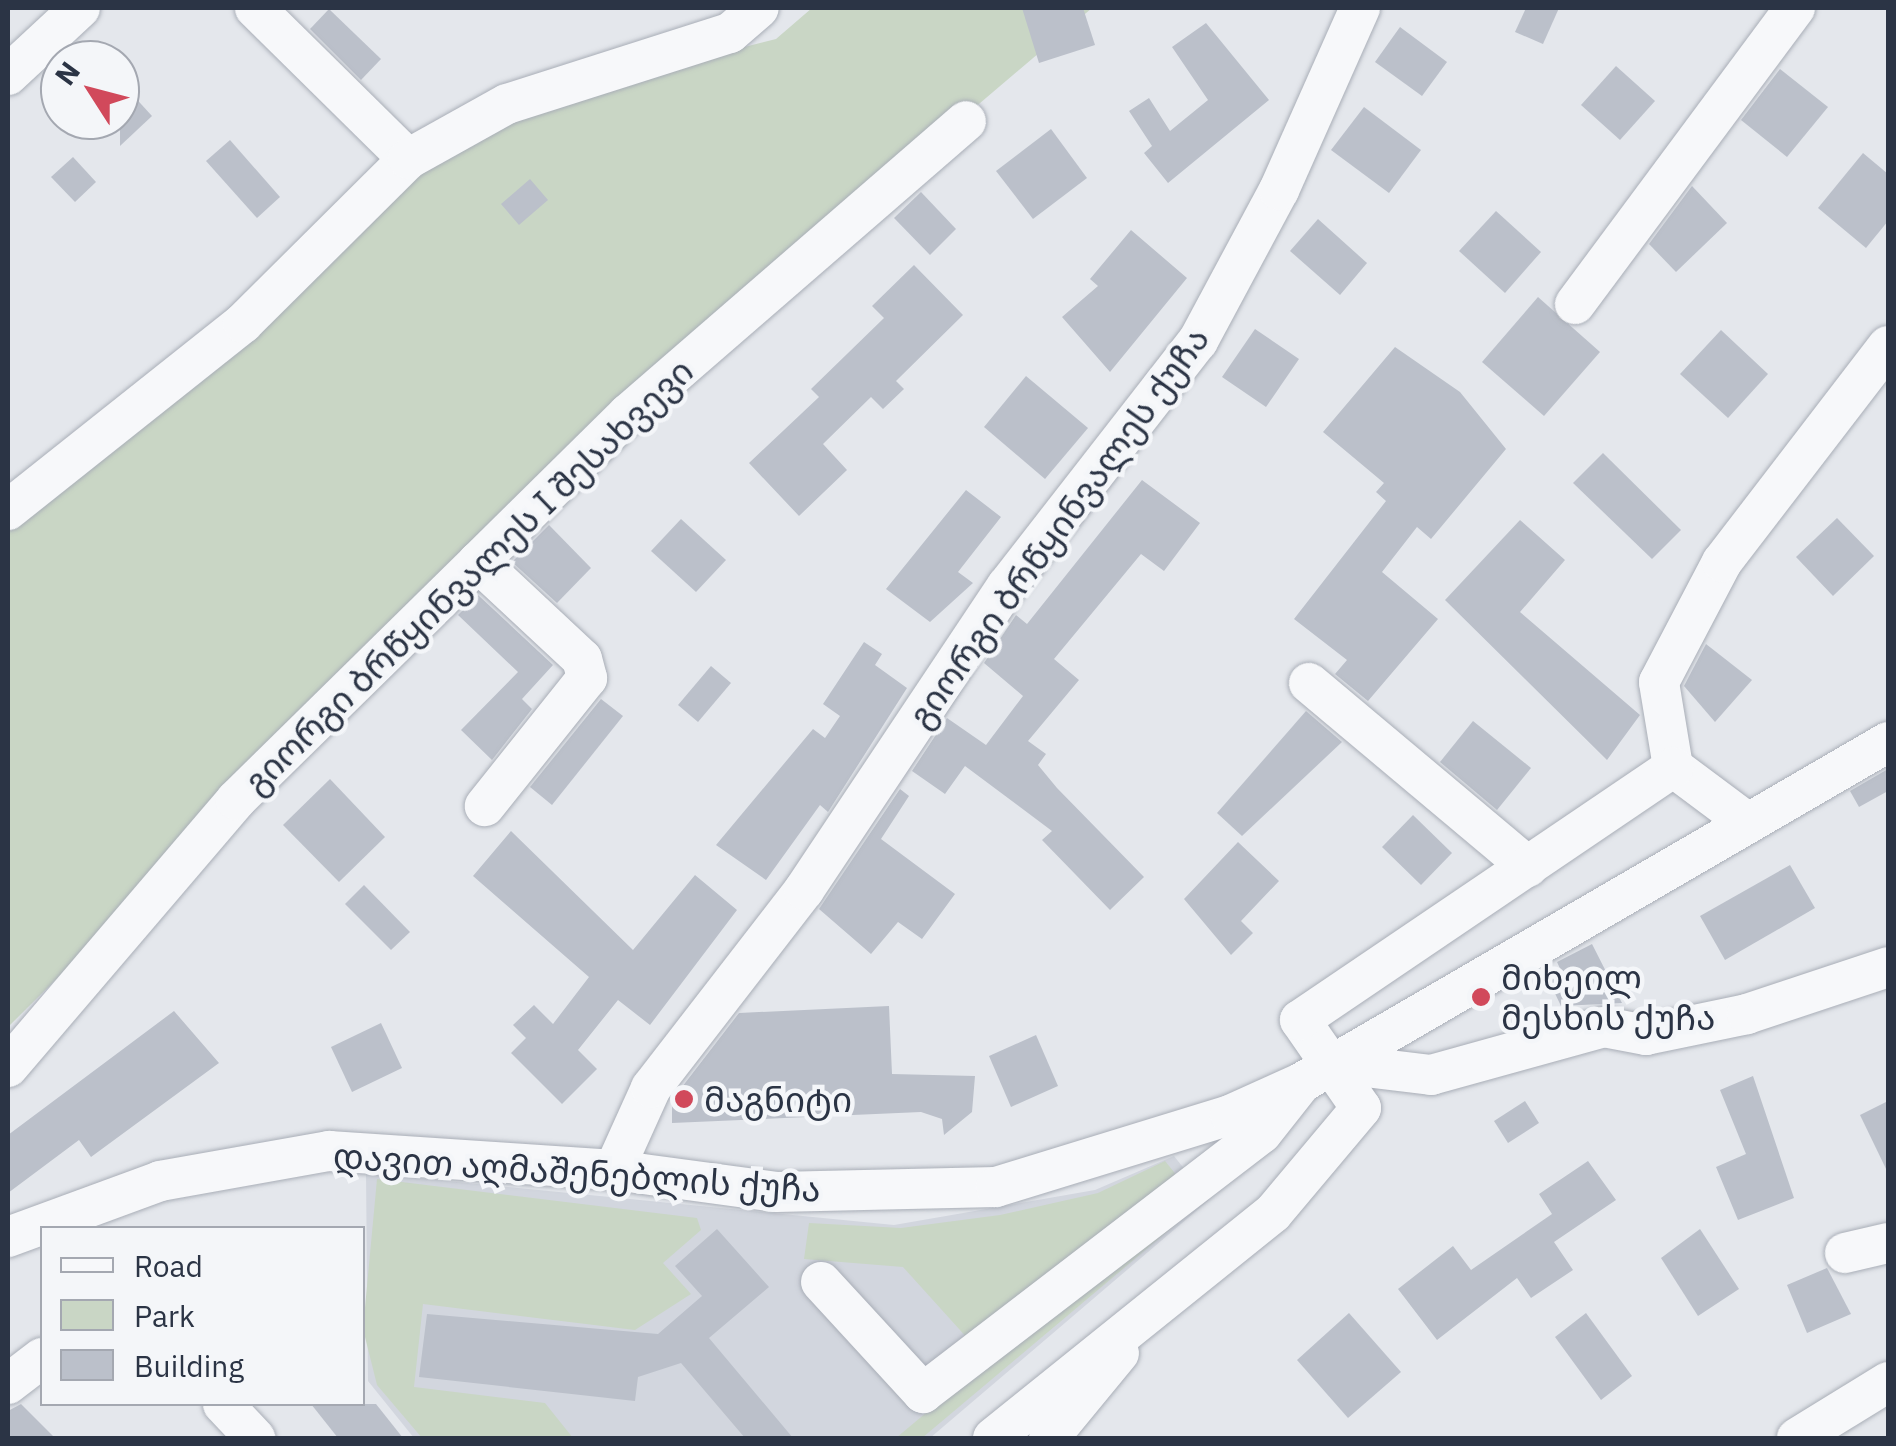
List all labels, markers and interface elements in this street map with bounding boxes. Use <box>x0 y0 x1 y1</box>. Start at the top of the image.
north arrow <box>40 40 140 140</box>
text: N <box>46 54 88 92</box>
street label: გიორგი ბრწყინვალეს ქუჩა <box>899 319 1217 735</box>
street label: გიორგი ბრწყინვალეს I შესახვევი <box>235 350 701 802</box>
place label: მიხეილ მესხის ქუჩა <box>1501 956 1715 1038</box>
marker: მიხეილ მესხის ქუჩა <box>1470 986 1492 1008</box>
place label: მაგნიტი <box>704 1078 852 1120</box>
marker: მაგნიტი <box>673 1088 695 1110</box>
street label: დავით აღმაშენებლის ქუჩა <box>332 1134 822 1210</box>
legend <box>40 1226 365 1406</box>
text: Road <box>134 1246 203 1285</box>
text: Park <box>134 1296 195 1335</box>
text: Building <box>134 1346 244 1385</box>

